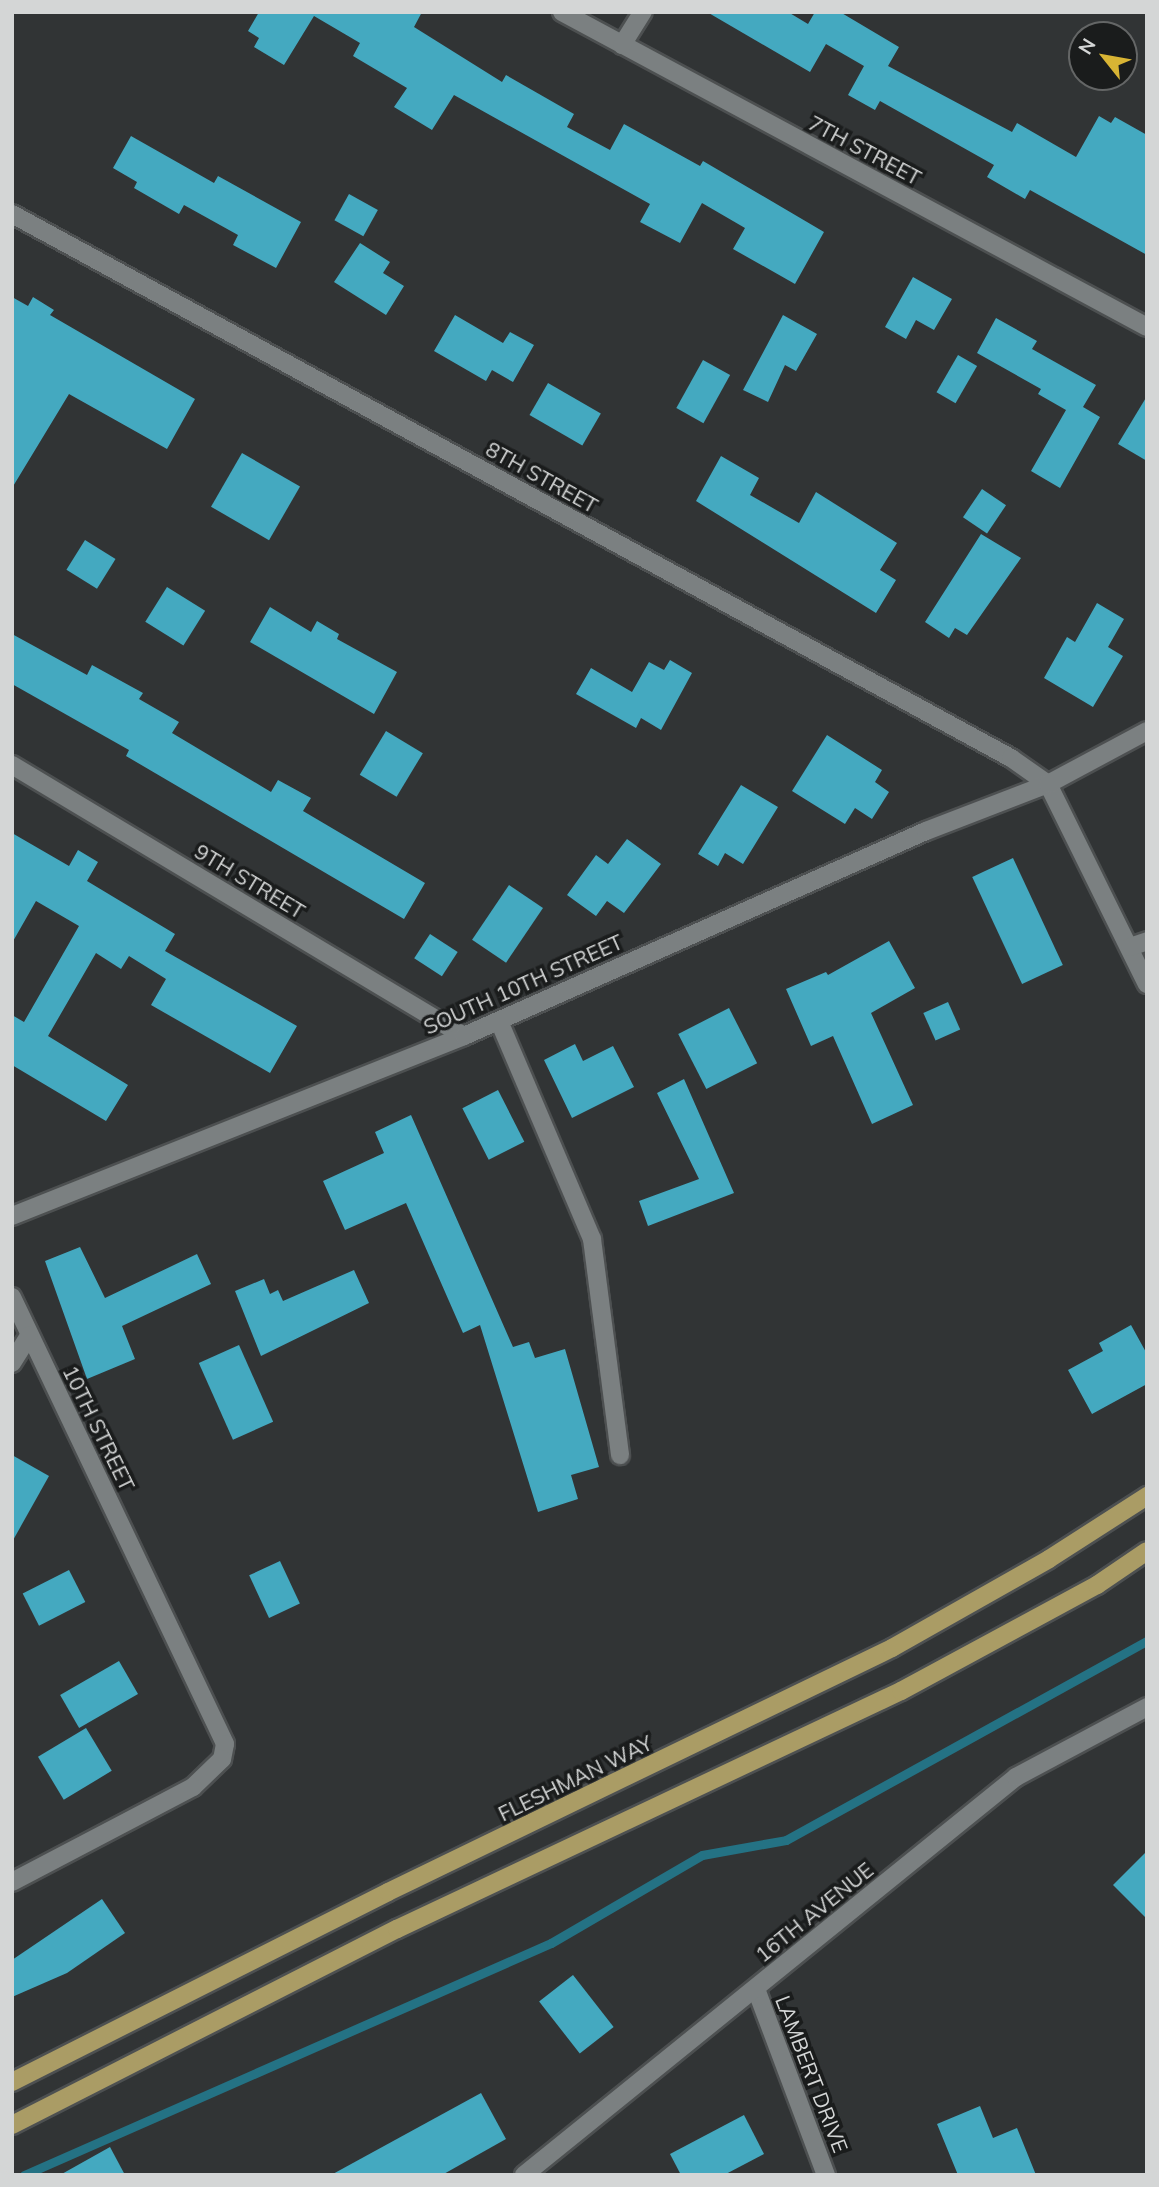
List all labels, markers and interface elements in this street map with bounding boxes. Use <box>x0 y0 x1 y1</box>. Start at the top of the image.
north arrow <box>1068 21 1138 91</box>
text: N <box>1073 34 1101 59</box>
street label: 7TH STREET <box>804 110 926 190</box>
street label: 8TH STREET <box>482 436 602 518</box>
street label: 9TH STREET <box>190 838 310 924</box>
street label: SOUTH 10TH STREET <box>419 929 627 1039</box>
street label: 10TH STREET <box>58 1361 140 1495</box>
street label: FLESHMAN WAY <box>494 1730 656 1826</box>
street label: 16TH AVENUE <box>750 1857 878 1967</box>
street label: LAMBERT DRIVE <box>770 1992 854 2156</box>

